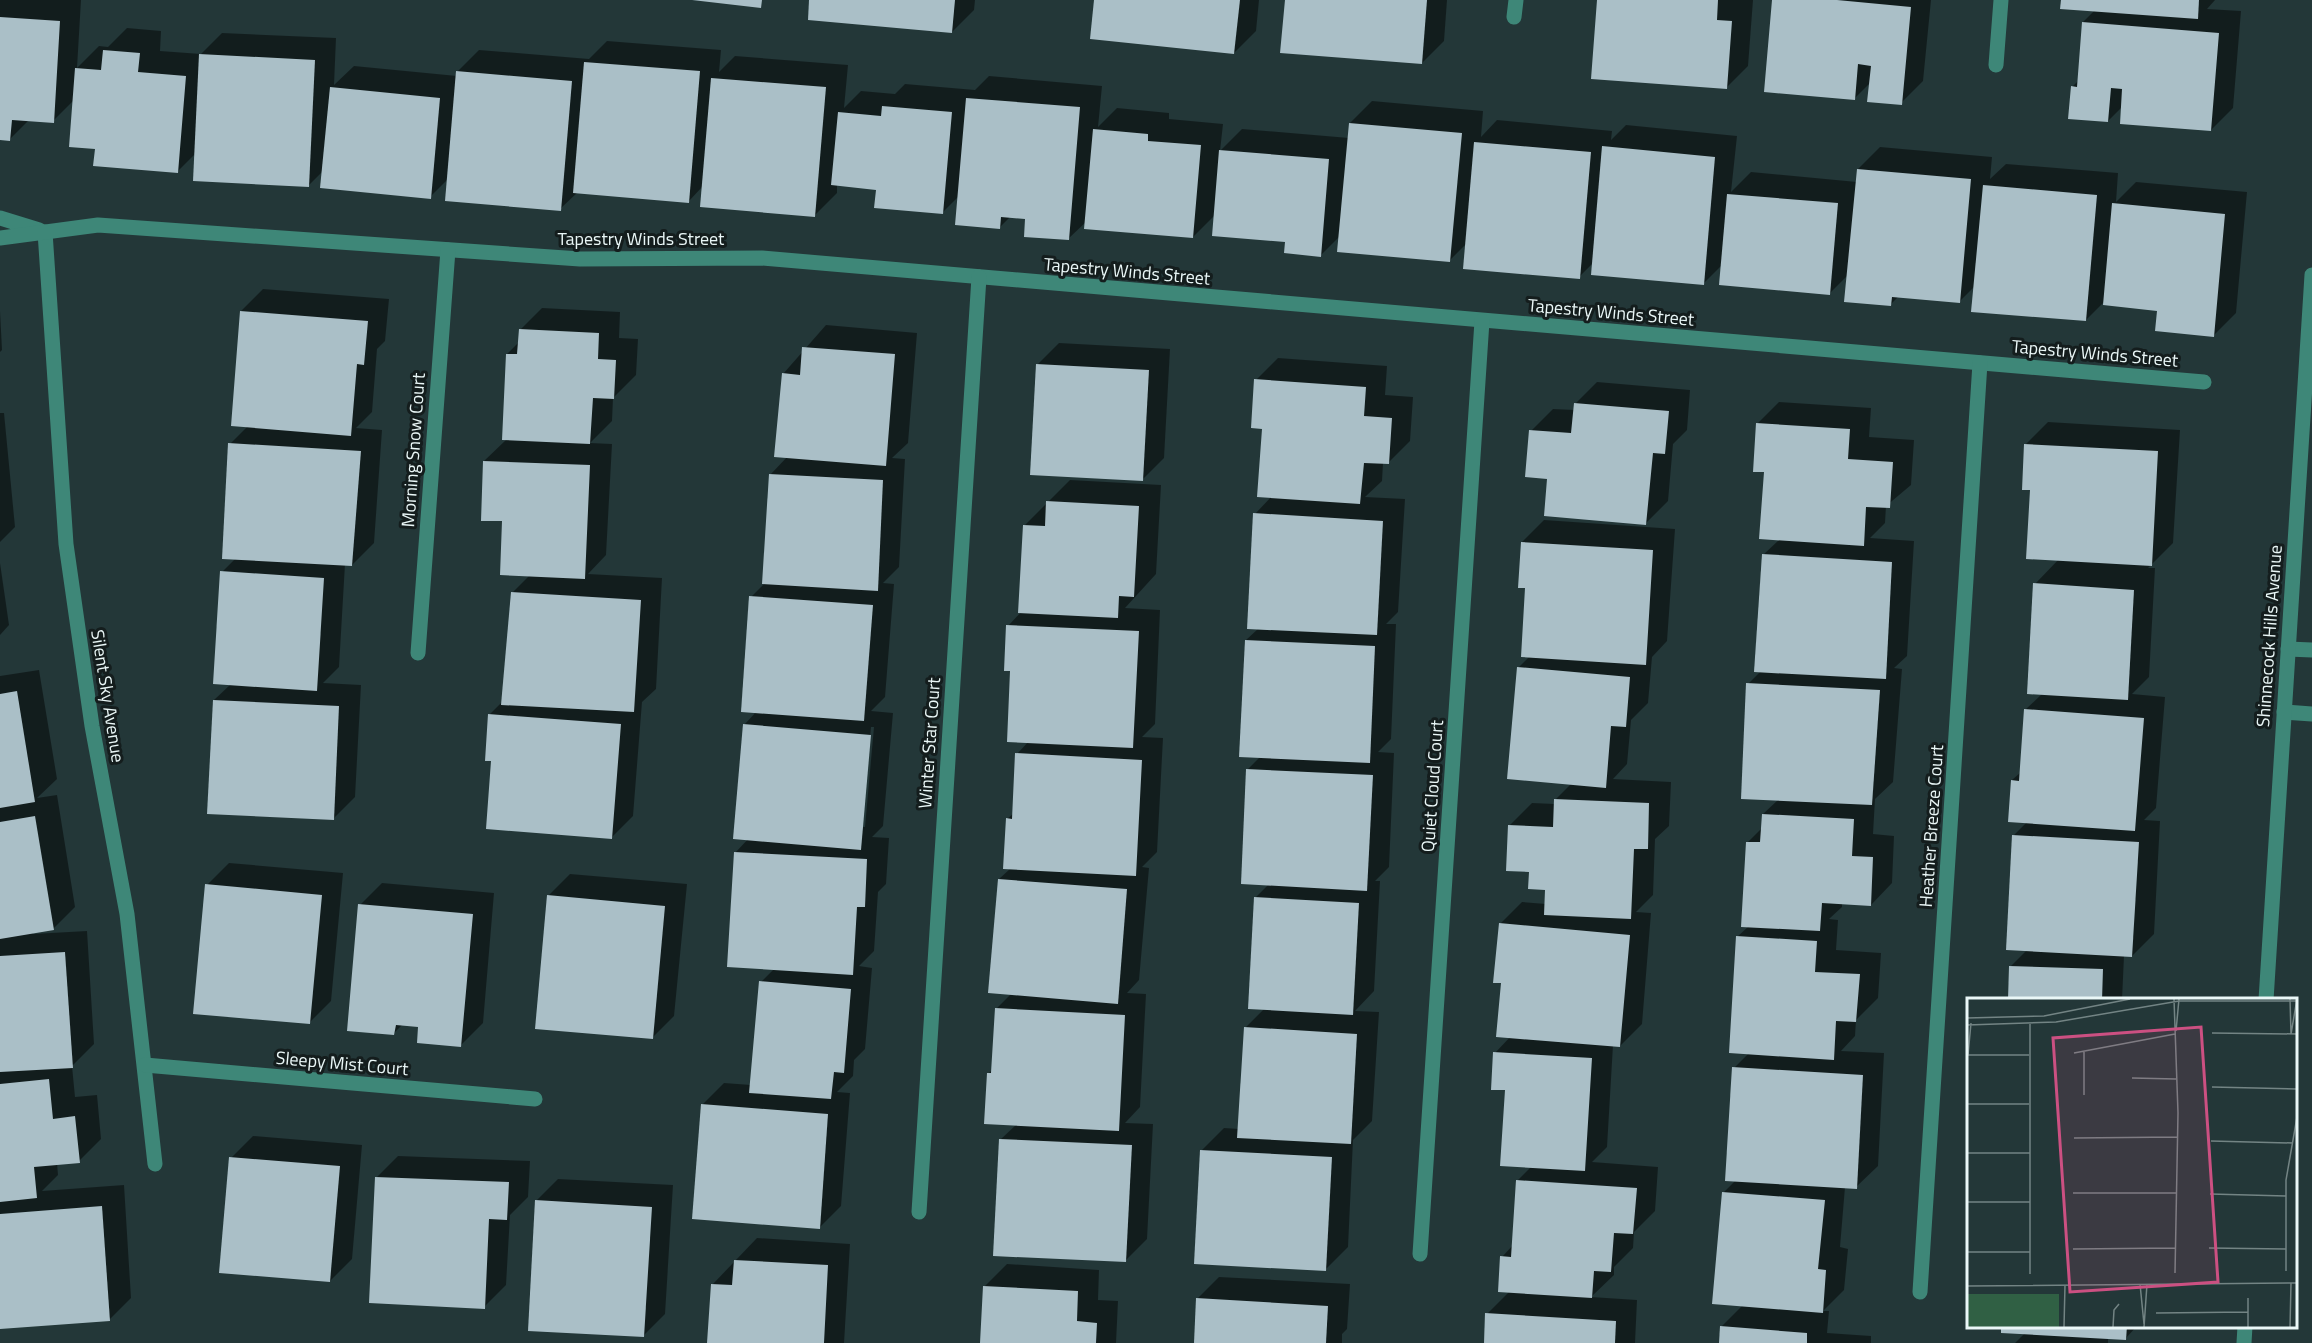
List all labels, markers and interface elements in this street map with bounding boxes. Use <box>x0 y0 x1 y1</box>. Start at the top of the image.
street label: Tapestry Winds Street <box>558 225 725 252</box>
street label: Tapestry Winds Street <box>1043 250 1212 292</box>
street label: Tapestry Winds Street <box>1527 291 1696 333</box>
street label: Tapestry Winds Street <box>2011 332 2180 374</box>
street label: Morning Snow Court <box>394 371 432 528</box>
street label: Shinnecock Hills Avenue <box>2249 544 2289 728</box>
street label: Silent Sky Avenue <box>84 628 132 764</box>
street label: Winter Star Court <box>911 676 947 810</box>
street label: Quiet Cloud Court <box>1414 718 1450 853</box>
street label: Heather Breeze Court <box>1912 743 1950 908</box>
inset map <box>1967 998 2297 1328</box>
street label: Sleepy Mist Court <box>275 1044 410 1082</box>

